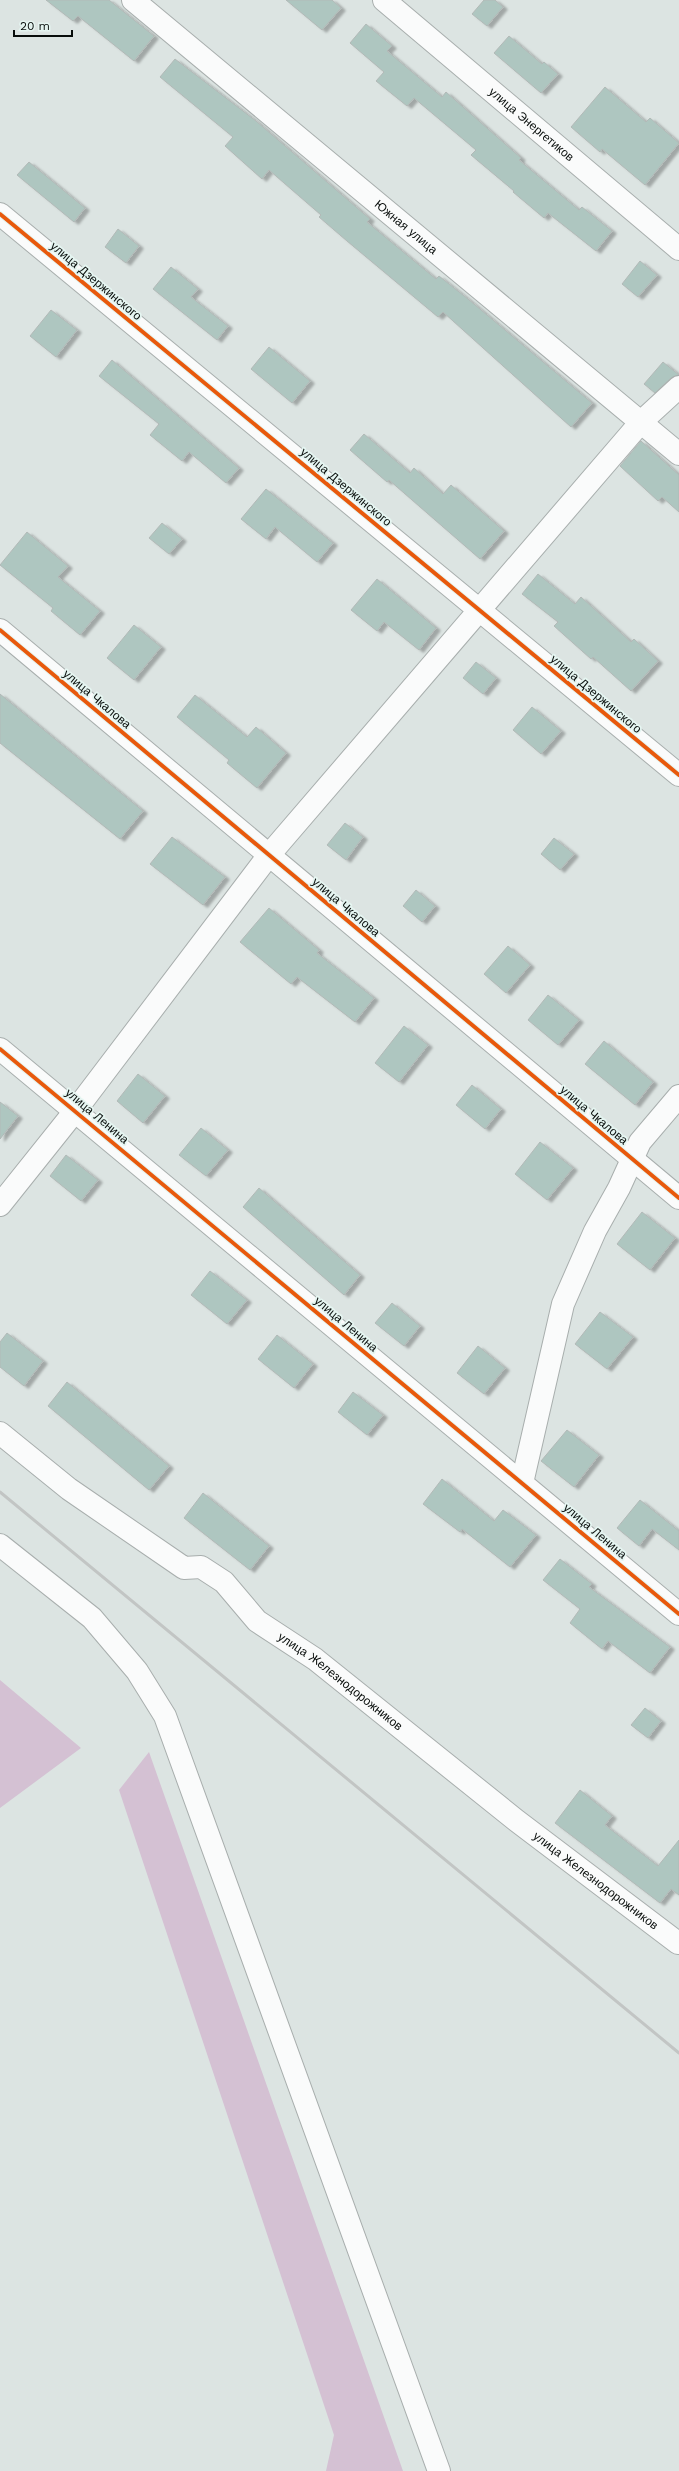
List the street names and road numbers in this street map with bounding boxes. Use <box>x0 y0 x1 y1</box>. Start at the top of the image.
street label: улица Энергетиков <box>486 85 577 164</box>
street label: Южная улица <box>372 197 440 257</box>
street label: улица Дзержинского <box>48 239 145 323</box>
street label: улица Дзержинского <box>298 445 395 529</box>
street label: улица Дзержинского <box>548 652 645 736</box>
street label: улица Чкалова <box>60 667 134 732</box>
street label: улица Чкалова <box>309 875 383 940</box>
street label: улица Чкалова <box>557 1083 631 1148</box>
street label: улица Ленина <box>63 1085 132 1147</box>
street label: улица Ленина <box>312 1293 381 1355</box>
street label: улица Ленина <box>561 1500 630 1562</box>
street label: улица Железнодорожников <box>275 1630 405 1733</box>
street label: улица Железнодорожников <box>530 1829 661 1932</box>

